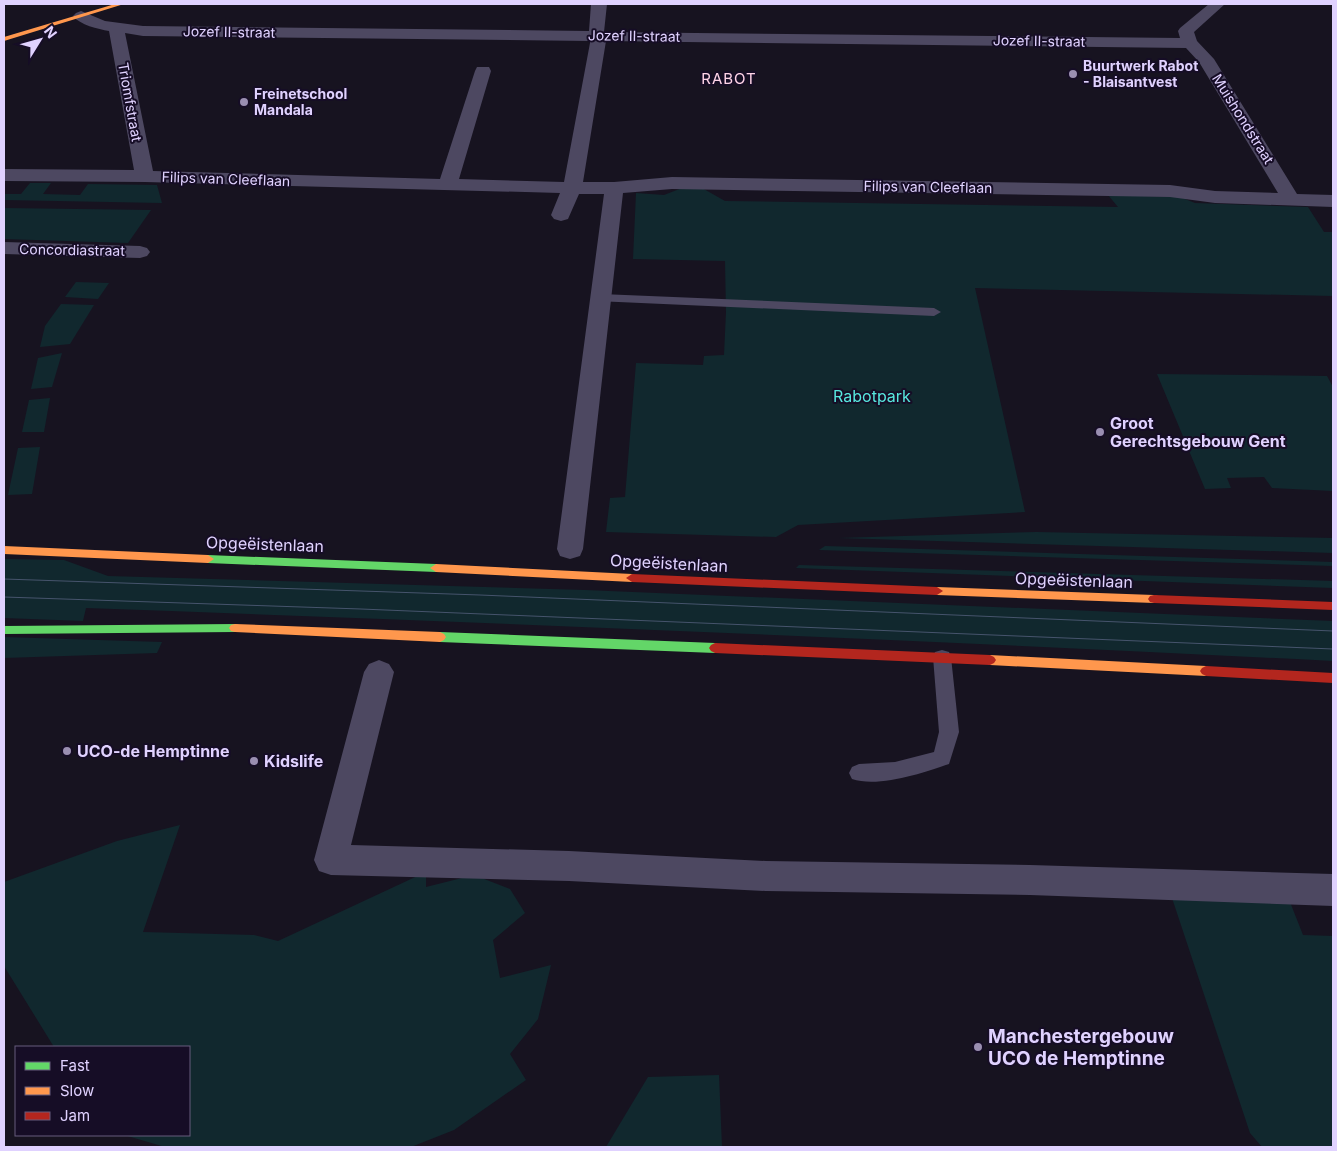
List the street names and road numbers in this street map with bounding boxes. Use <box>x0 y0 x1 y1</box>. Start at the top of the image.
street label: Jozef II-straat <box>183 22 276 41</box>
street label: Jozef II-straat <box>588 26 681 45</box>
street label: Jozef II-straat <box>993 31 1086 50</box>
street label: Triomfstraat <box>115 61 146 143</box>
street label: Muishondstraat <box>1209 71 1278 167</box>
street label: Filips van Cleeflaan <box>161 168 291 189</box>
street label: Filips van Cleeflaan <box>864 177 993 196</box>
street label: Concordiastraat <box>19 240 125 259</box>
street label: Opgeëistenlaan <box>206 532 324 556</box>
street label: Opgeëistenlaan <box>610 550 728 576</box>
street label: Opgeëistenlaan <box>1015 568 1133 592</box>

